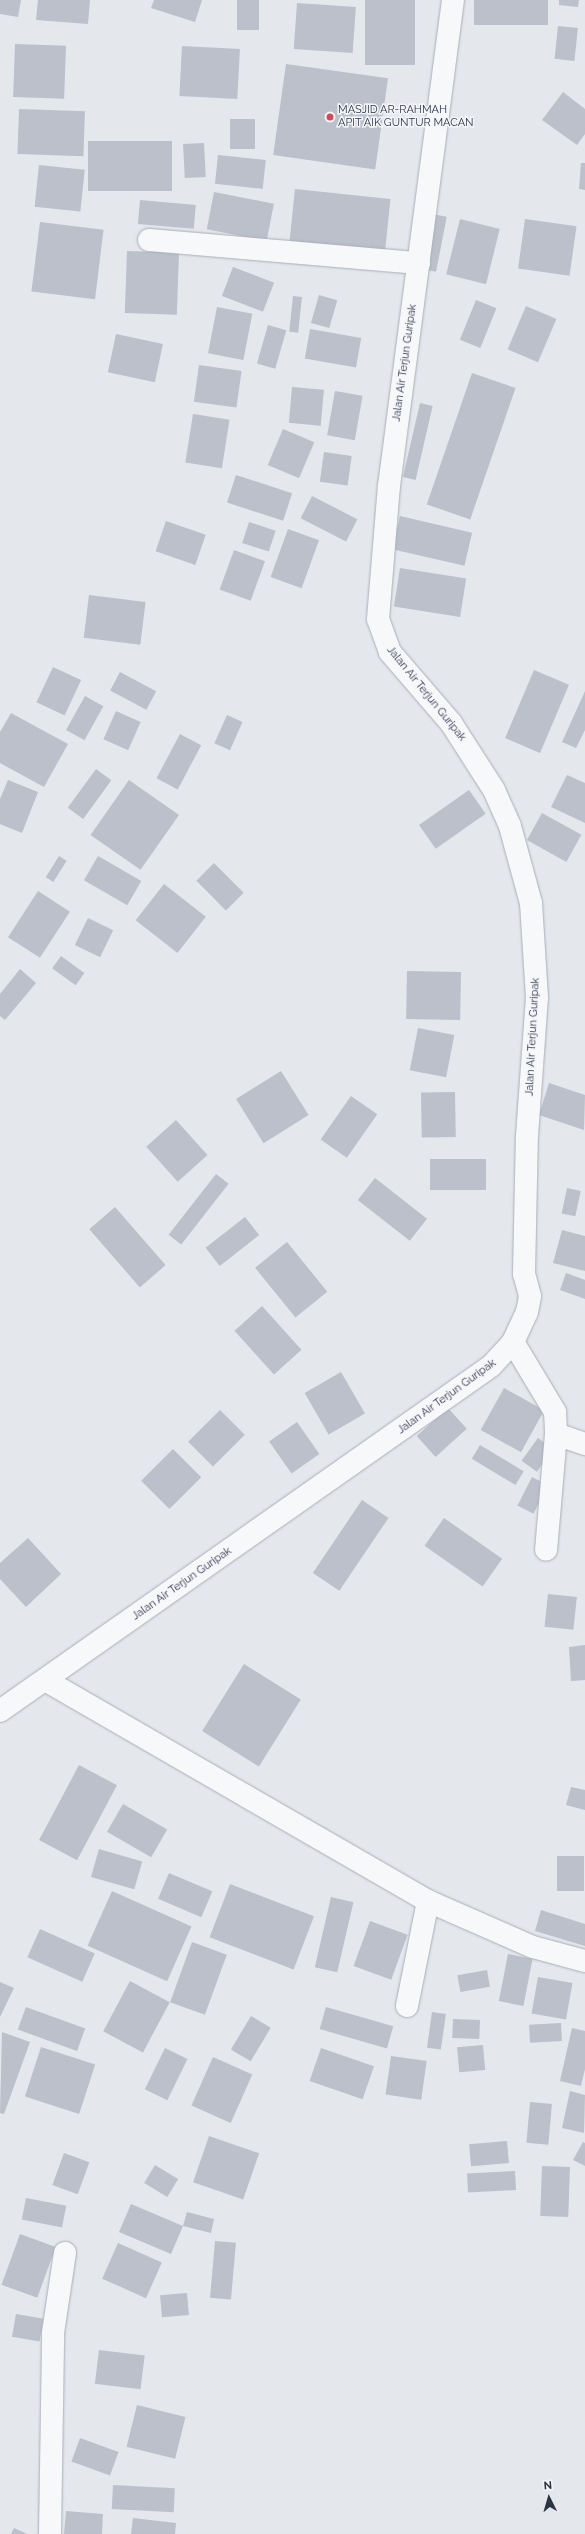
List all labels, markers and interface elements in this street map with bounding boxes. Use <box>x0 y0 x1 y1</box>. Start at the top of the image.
place label: MASJID AR-RAHMAH APIT AIK GUNTUR MACAN <box>338 104 474 130</box>
marker: MASJID AR-RAHMAH APIT AIK GUNTUR MACAN <box>325 112 335 122</box>
street label: Jalan Air Terjun Guripak <box>390 303 420 423</box>
street label: Jalan Air Terjun Guripak <box>383 644 469 744</box>
street label: Jalan Air Terjun Guripak <box>523 977 543 1097</box>
street label: Jalan Air Terjun Guripak <box>395 1357 499 1437</box>
street label: Jalan Air Terjun Guripak <box>129 1544 235 1624</box>
north arrow <box>529 2478 569 2518</box>
text: N <box>543 2479 553 2492</box>

